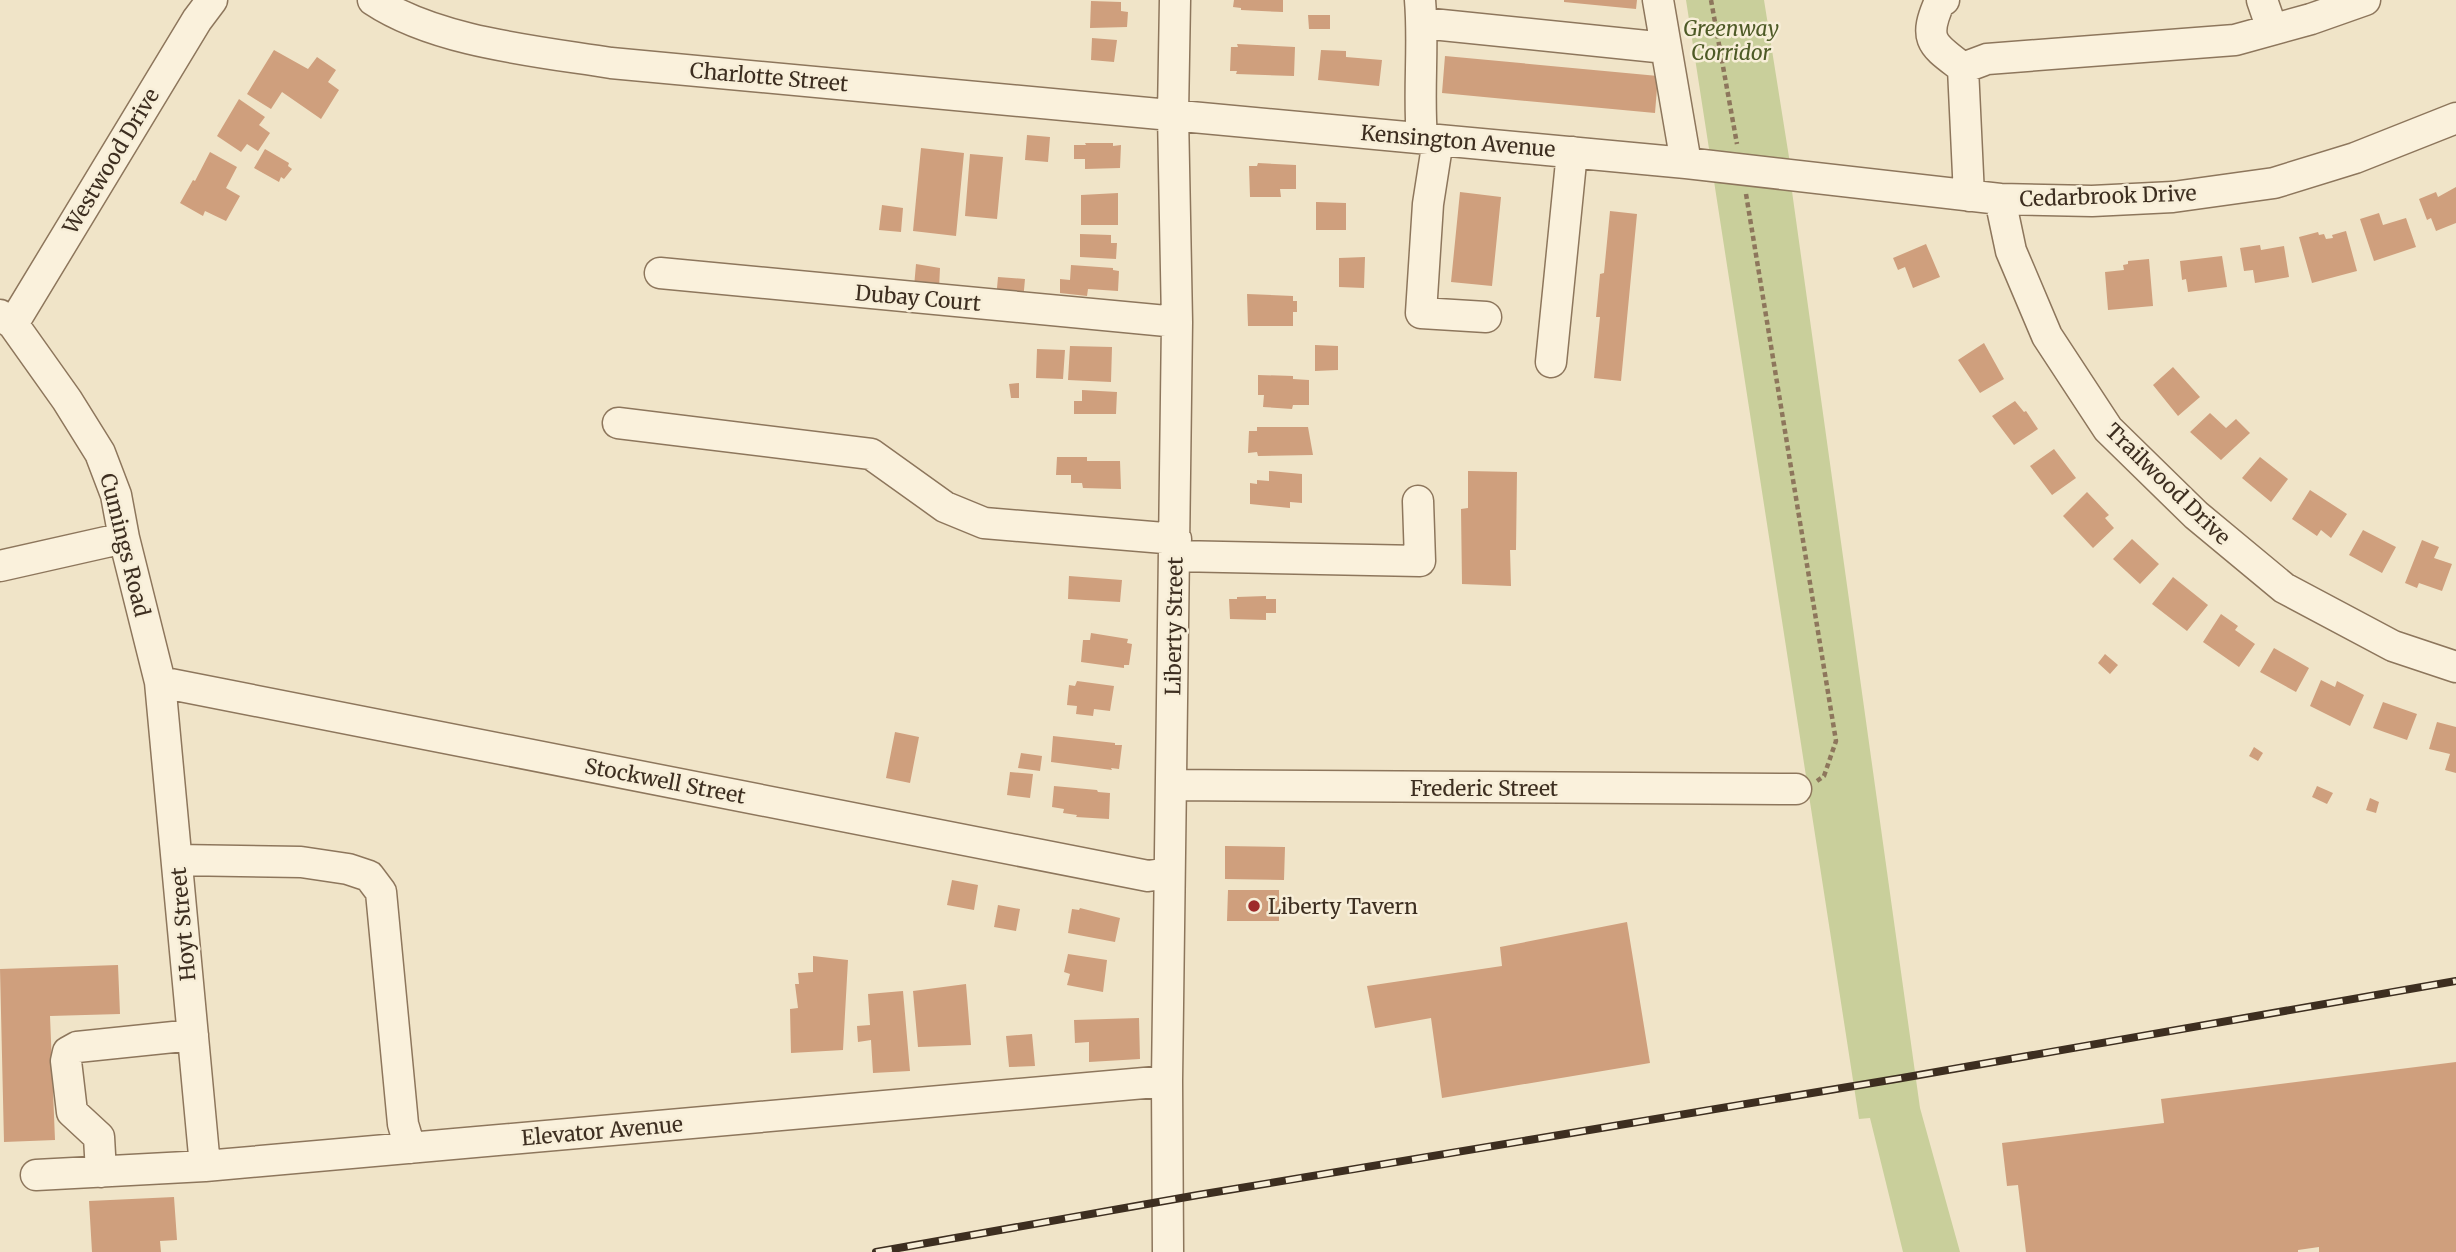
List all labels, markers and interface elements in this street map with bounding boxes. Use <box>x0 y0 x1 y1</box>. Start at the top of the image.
park label: Greenway Corridor <box>1683 15 1779 66</box>
street label: Charlotte Street <box>689 57 849 97</box>
street label: Westwood Drive <box>56 83 165 240</box>
street label: Kensington Avenue <box>1359 119 1557 163</box>
street label: Cedarbrook Drive <box>2019 179 2197 213</box>
street label: Dubay Court <box>854 279 982 317</box>
street label: Trailwood Drive <box>2100 417 2236 551</box>
street label: Cumings Road <box>94 471 156 620</box>
street label: Liberty Street <box>1159 556 1189 696</box>
street label: Stockwell Street <box>582 752 748 810</box>
street label: Frederic Street <box>1410 775 1558 802</box>
street label: Hoyt Street <box>165 866 201 982</box>
place label: Liberty Tavern <box>1268 893 1418 920</box>
marker: Liberty Tavern <box>1246 898 1262 914</box>
street label: Elevator Avenue <box>520 1110 684 1152</box>

